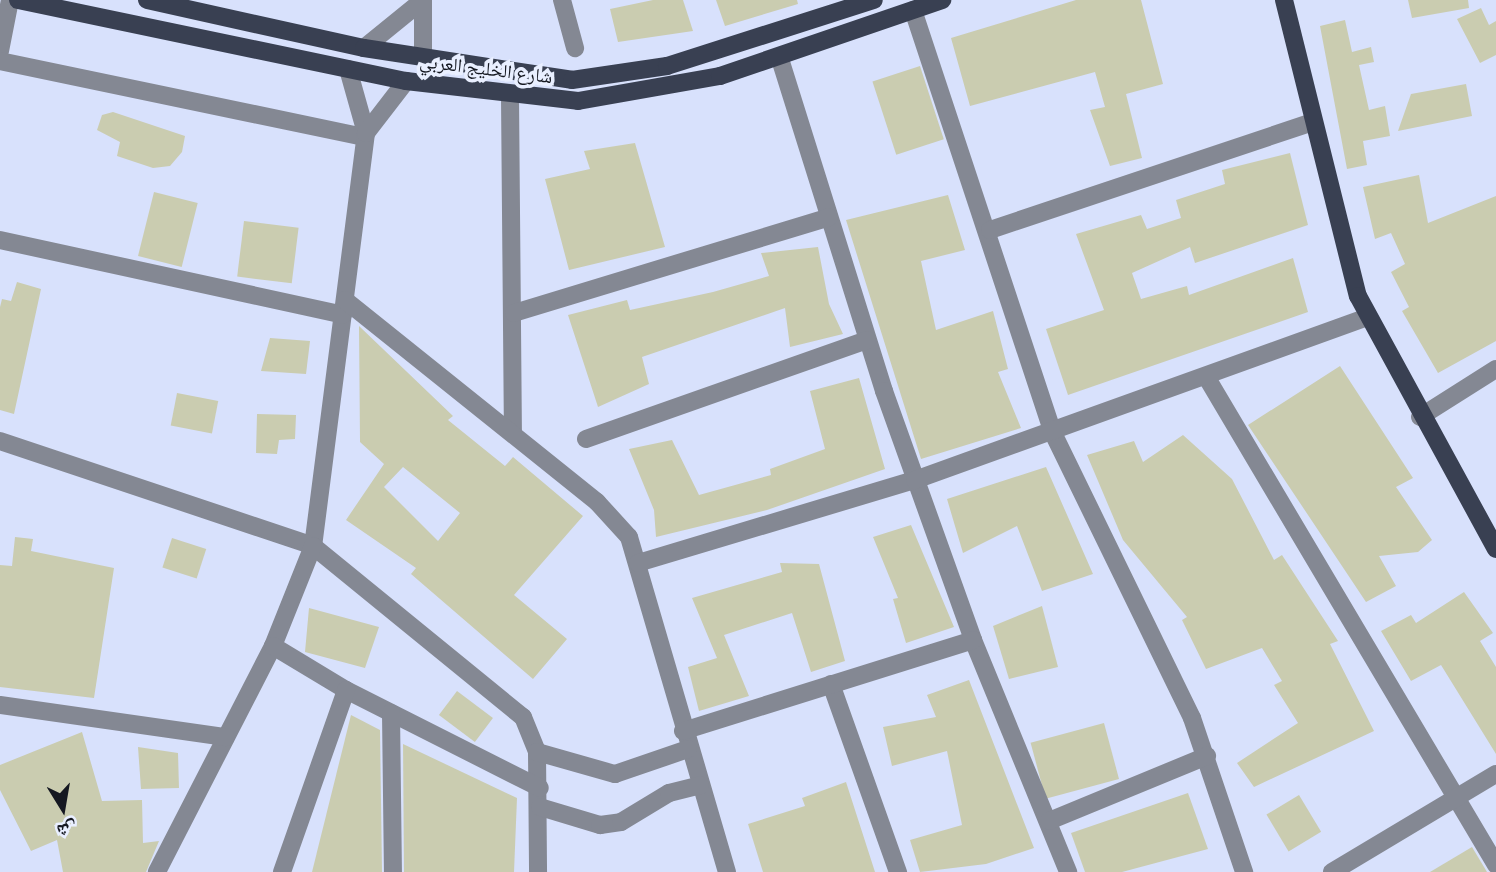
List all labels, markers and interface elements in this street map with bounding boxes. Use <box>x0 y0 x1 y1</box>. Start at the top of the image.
street label: شارع الخليج العربي <box>418 51 554 89</box>
north arrow <box>28 774 98 844</box>
text: ش <box>55 815 79 844</box>

